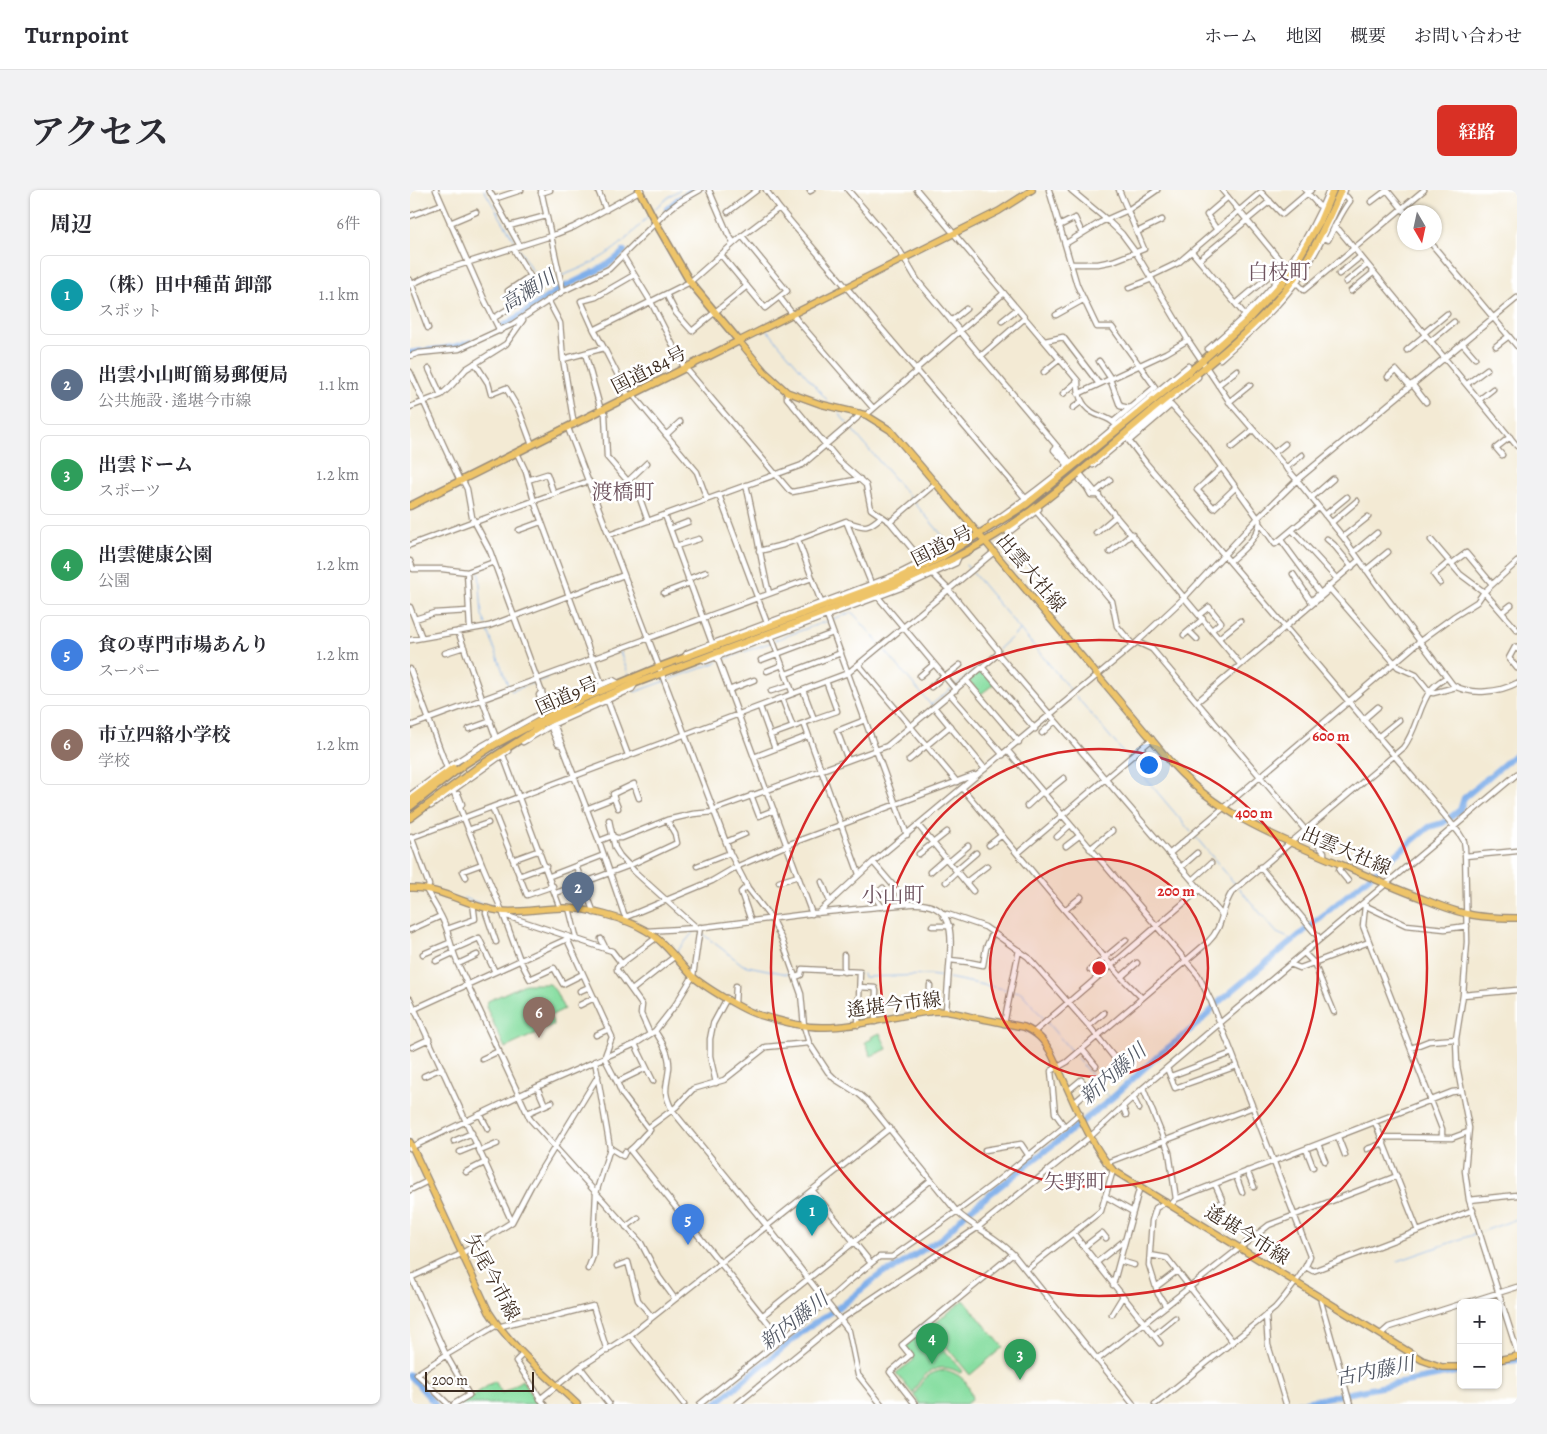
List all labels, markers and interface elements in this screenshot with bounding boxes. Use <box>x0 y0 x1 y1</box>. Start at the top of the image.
text: Turnpoint <box>25 19 129 51</box>
text: ホーム <box>1204 24 1258 48</box>
text: 地図 <box>1286 24 1322 48</box>
text: 概要 <box>1350 24 1386 48</box>
text: お問い合わせ <box>1414 24 1522 48</box>
button: 経路 <box>1437 105 1517 156</box>
text: アクセス <box>30 108 169 156</box>
north arrow <box>1397 205 1442 250</box>
text: 周辺 <box>50 210 92 238</box>
text: 6件 <box>337 213 360 235</box>
district label: 白枝町 <box>1248 258 1311 286</box>
water label: 高瀬川 <box>495 263 562 318</box>
text: （株）田中種苗 卸部 <box>98 272 272 298</box>
text: 1 <box>64 284 70 306</box>
text: 1.1 km <box>319 284 359 306</box>
text: スポット <box>98 300 162 322</box>
street label: 国道184号 <box>607 340 691 400</box>
text: 出雲小山町簡易郵便局 <box>98 362 288 388</box>
text: 2 <box>63 374 71 396</box>
text: 1.1 km <box>319 374 359 396</box>
text: 公共施設 · 遙堪今市線 <box>98 390 252 412</box>
text: 出雲ドーム <box>98 452 193 478</box>
text: 3 <box>64 464 70 486</box>
text: 1.2 km <box>317 464 359 486</box>
district label: 渡橋町 <box>592 478 655 506</box>
text: スポーツ <box>98 480 161 502</box>
street label: 国道9号 <box>907 520 977 572</box>
street label: 出雲大社線 <box>991 528 1071 618</box>
text: 出雲健康公園 <box>98 542 212 568</box>
text: 4 <box>63 554 71 576</box>
text: 1.2 km <box>317 554 359 576</box>
text: 公園 <box>98 570 130 592</box>
text: 食の専門市場あんり <box>98 632 269 658</box>
text: 5 <box>64 644 70 666</box>
text: 1.2 km <box>317 644 359 666</box>
text: スーパー <box>98 660 160 682</box>
street label: 国道9号 <box>532 671 602 721</box>
text: 市立四絡小学校 <box>98 722 231 748</box>
text: 600 m <box>1312 726 1350 746</box>
text: 6 <box>63 734 71 756</box>
text: 1.2 km <box>317 734 359 756</box>
text: 学校 <box>98 750 130 772</box>
your location <box>1136 752 1162 778</box>
text: 400 m <box>1235 803 1273 823</box>
street label: 出雲大社線 <box>1297 820 1395 882</box>
pin: 2 <box>562 872 594 913</box>
district label: 小山町 <box>862 881 925 909</box>
text: 200 m <box>1157 881 1195 901</box>
centre of rings <box>1090 959 1108 977</box>
street label: 遙堪今市線 <box>845 986 943 1024</box>
pin: 6 <box>523 997 555 1038</box>
water label: 新内藤川 <box>1074 1036 1154 1110</box>
district label: 矢野町 <box>1044 1168 1107 1196</box>
pin: 1 <box>796 1195 828 1236</box>
street label: 遙堪今市線 <box>1200 1199 1294 1271</box>
pin: 5 <box>672 1204 704 1245</box>
street label: 矢尾今市線 <box>458 1229 526 1325</box>
water label: 新内藤川 <box>754 1285 835 1356</box>
map controls <box>1457 1299 1502 1389</box>
button: + <box>1457 1299 1502 1344</box>
pin: 4 <box>916 1323 948 1364</box>
pin: 3 <box>1004 1339 1036 1380</box>
button: − <box>1457 1344 1502 1389</box>
water label: 古内藤川 <box>1333 1350 1419 1392</box>
scale bar <box>425 1369 534 1392</box>
text: 200 m <box>432 1371 468 1390</box>

